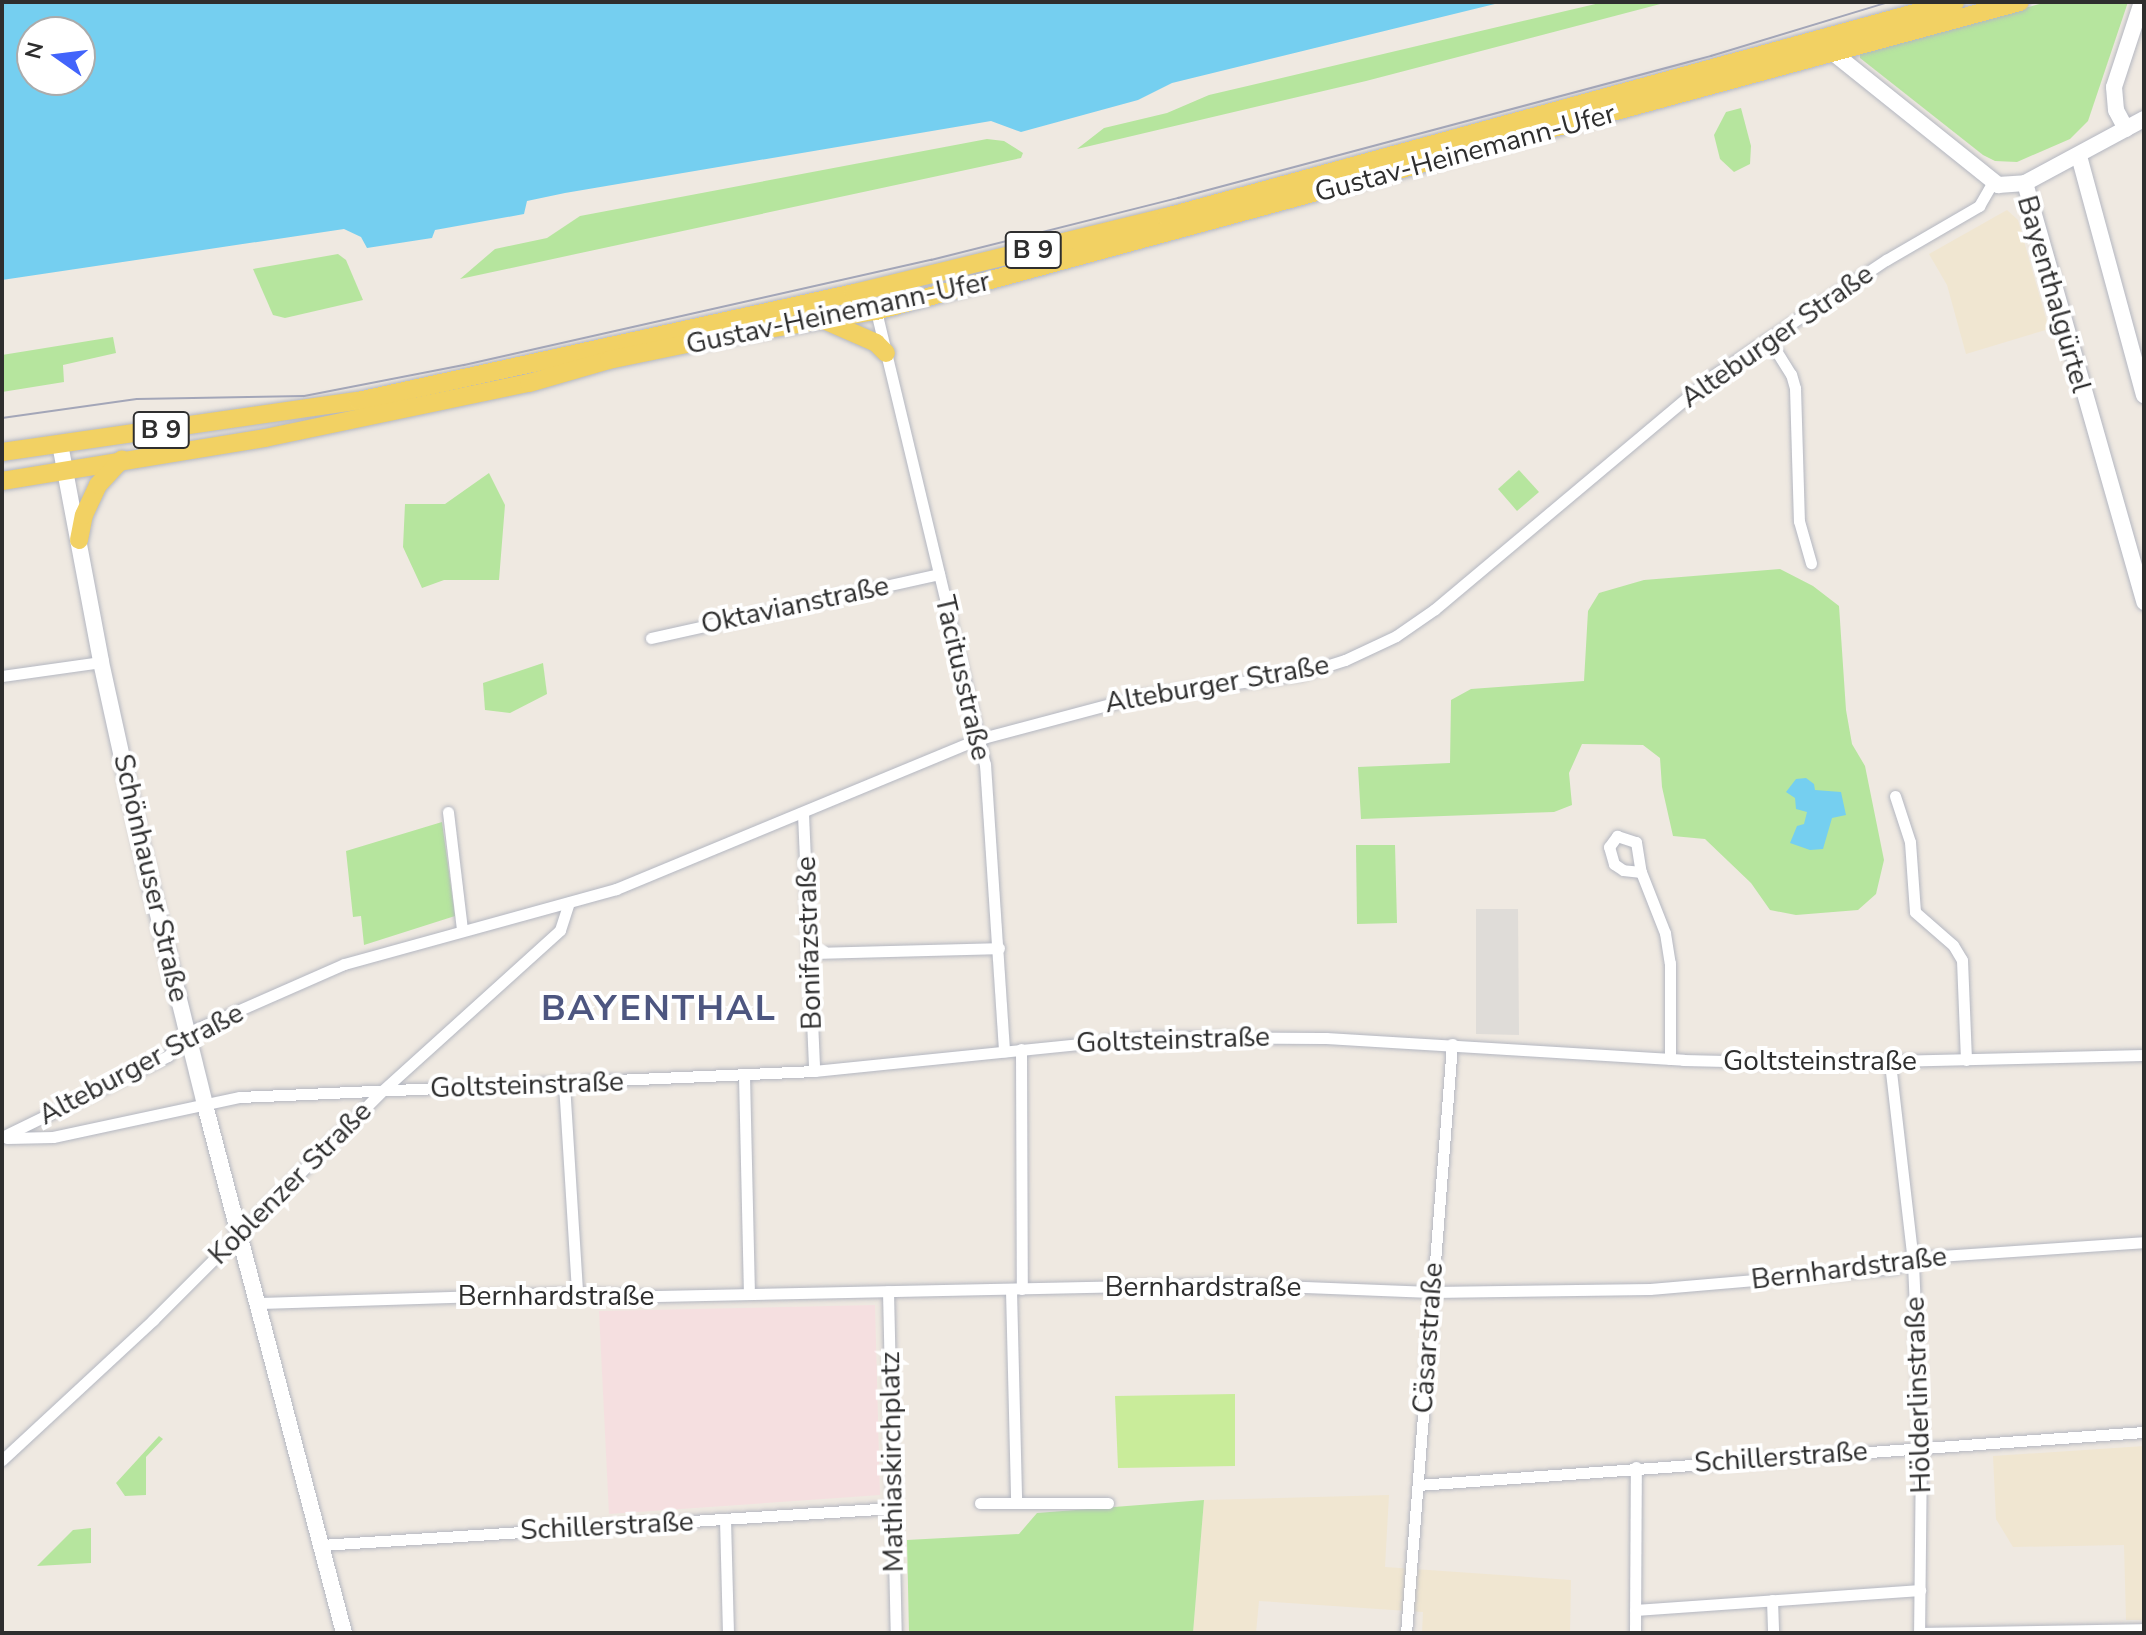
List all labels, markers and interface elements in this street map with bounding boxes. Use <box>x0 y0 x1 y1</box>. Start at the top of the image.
north arrow <box>16 16 96 96</box>
text: N <box>18 39 51 62</box>
street label: Gustav-Heinemann-Ufer <box>1311 97 1619 209</box>
street label: Bayenthalgürtel <box>2010 192 2098 396</box>
road number: B 9 <box>1003 228 1063 272</box>
street label: Alteburger Straße <box>1674 257 1880 415</box>
street label: Gustav-Heinemann-Ufer <box>683 264 993 362</box>
road number: B 9 <box>131 408 191 452</box>
street label: Oktavianstraße <box>698 569 892 641</box>
street label: Tacitusstraße <box>928 592 998 764</box>
street label: Alteburger Straße <box>1102 648 1332 720</box>
street label: Schönhauser Straße <box>106 751 196 1005</box>
street label: Bonifazstraße <box>789 856 829 1030</box>
district label: BAYENTHAL <box>541 987 777 1031</box>
street label: Alteburger Straße <box>33 996 249 1132</box>
street label: Goltsteinstraße <box>1075 1020 1271 1060</box>
street label: Goltsteinstraße <box>1723 1044 1917 1078</box>
street label: Goltsteinstraße <box>429 1065 625 1105</box>
street label: Koblenzer Straße <box>202 1095 378 1271</box>
street label: Bernhardstraße <box>1749 1239 1949 1297</box>
street label: Cäsarstraße <box>1406 1261 1450 1415</box>
street label: Bernhardstraße <box>1105 1270 1301 1304</box>
street label: Bernhardstraße <box>458 1279 654 1313</box>
street label: Hölderlinstraße <box>1898 1296 1938 1494</box>
street label: Mathiaskirchplatz <box>873 1351 911 1573</box>
street label: Schillerstraße <box>1693 1434 1869 1480</box>
street label: Schillerstraße <box>519 1505 695 1547</box>

